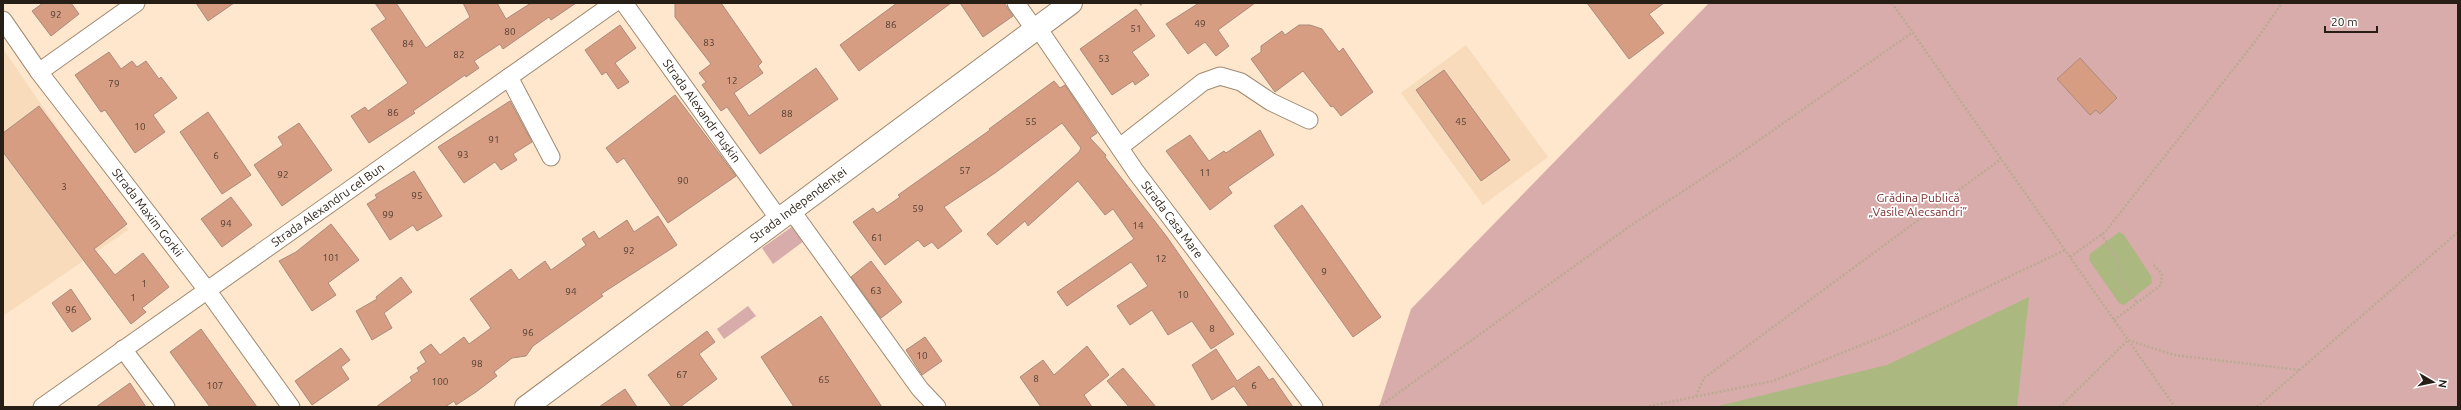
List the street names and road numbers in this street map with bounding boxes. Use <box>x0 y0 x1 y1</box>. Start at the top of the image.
street label: Strada Alexandr Pușkin <box>661 57 743 165</box>
street label: Strada Alexandru cel Bun <box>269 160 386 249</box>
street label: Strada Independenței <box>747 165 849 245</box>
street label: Strada Maxim Gorkii <box>110 166 186 259</box>
street label: Strada Casa Mare <box>1139 178 1206 260</box>

